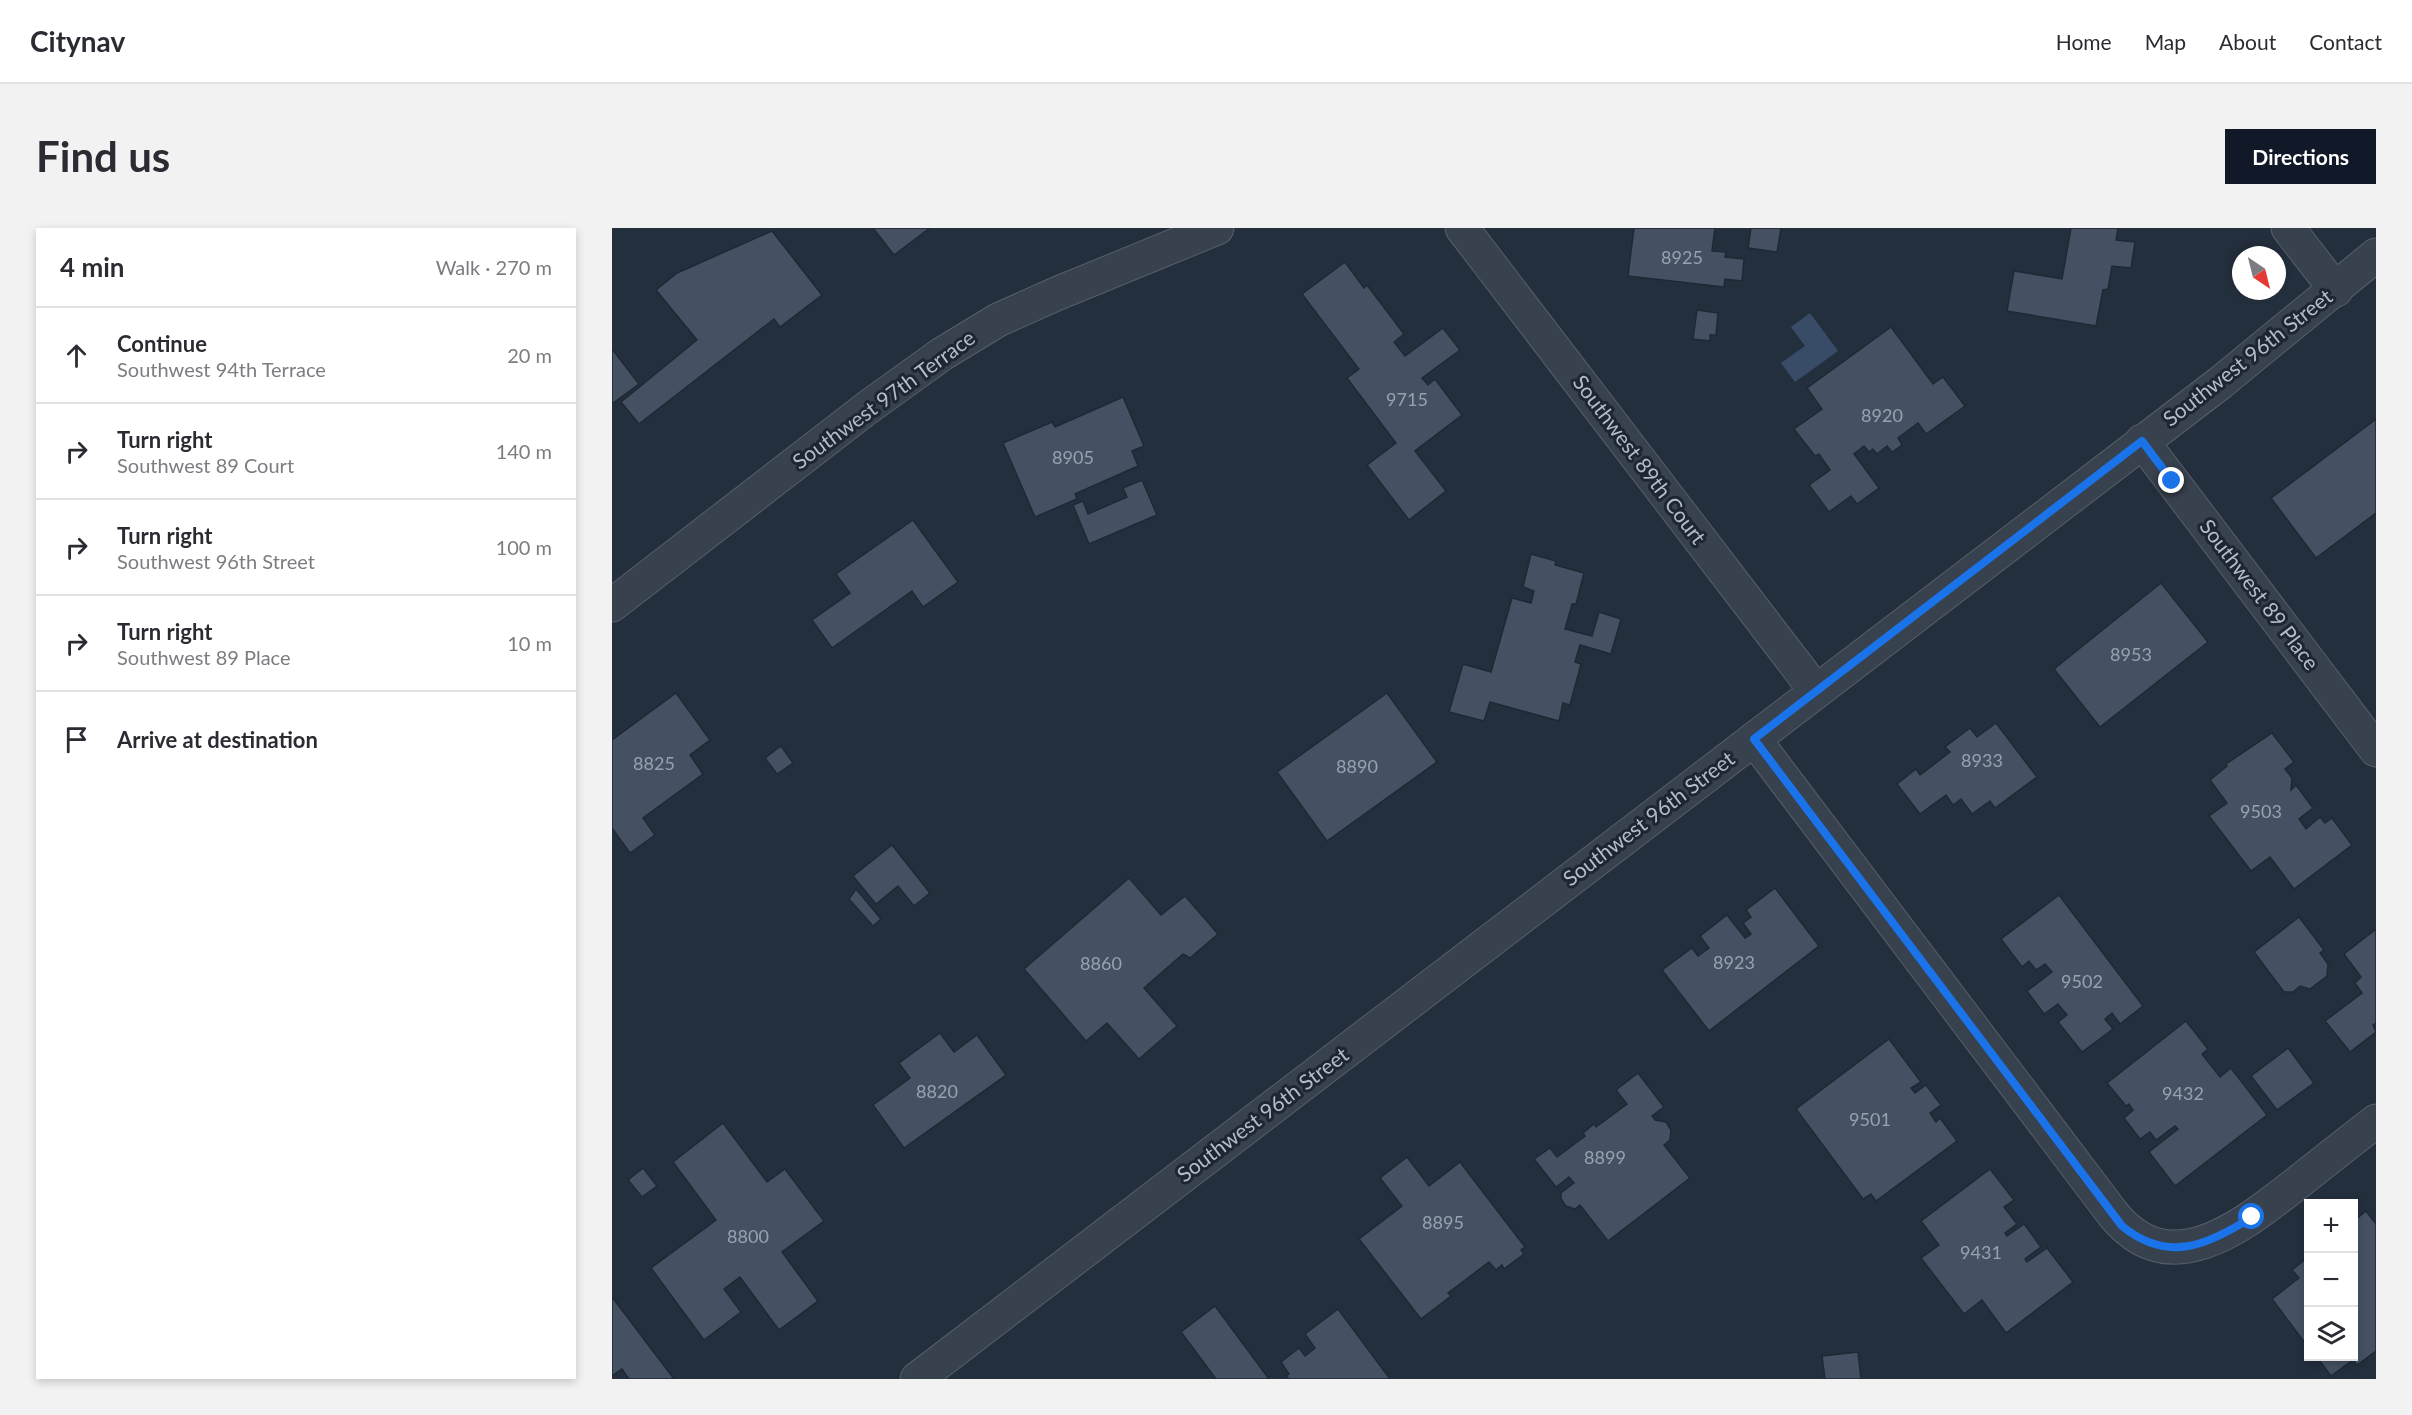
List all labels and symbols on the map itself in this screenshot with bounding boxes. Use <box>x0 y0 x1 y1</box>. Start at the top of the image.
house number: 8925 <box>1661 246 1703 268</box>
north arrow <box>2232 246 2286 300</box>
street label: Southwest 96th Street <box>2157 283 2337 431</box>
street label: Southwest 97th Terrace <box>787 324 979 473</box>
street label: Southwest 89th Court <box>1568 370 1712 549</box>
house number: 9715 <box>1386 388 1428 410</box>
house number: 8920 <box>1861 404 1903 426</box>
house number: 8905 <box>1052 446 1094 468</box>
route end <box>2158 467 2184 493</box>
street label: Southwest 89 Place <box>2195 514 2325 674</box>
house number: 8953 <box>2110 643 2152 665</box>
street label: Southwest 96th Street <box>1558 745 1739 890</box>
house number: 8933 <box>1961 749 2003 771</box>
house number: 8825 <box>633 752 675 774</box>
house number: 8890 <box>1336 755 1378 777</box>
house number: 9503 <box>2240 800 2282 822</box>
house number: 8923 <box>1713 951 1755 973</box>
house number: 8860 <box>1080 952 1122 974</box>
house number: 9502 <box>2061 970 2103 992</box>
street label: Southwest 96th Street <box>1172 1041 1353 1186</box>
house number: 8820 <box>916 1080 958 1102</box>
house number: 9432 <box>2162 1082 2204 1104</box>
house number: 9501 <box>1849 1108 1891 1130</box>
house number: 8899 <box>1584 1146 1626 1168</box>
route start <box>2238 1203 2264 1229</box>
house number: 8895 <box>1422 1211 1464 1233</box>
house number: 8800 <box>727 1225 769 1247</box>
house number: 9431 <box>1960 1241 2002 1263</box>

